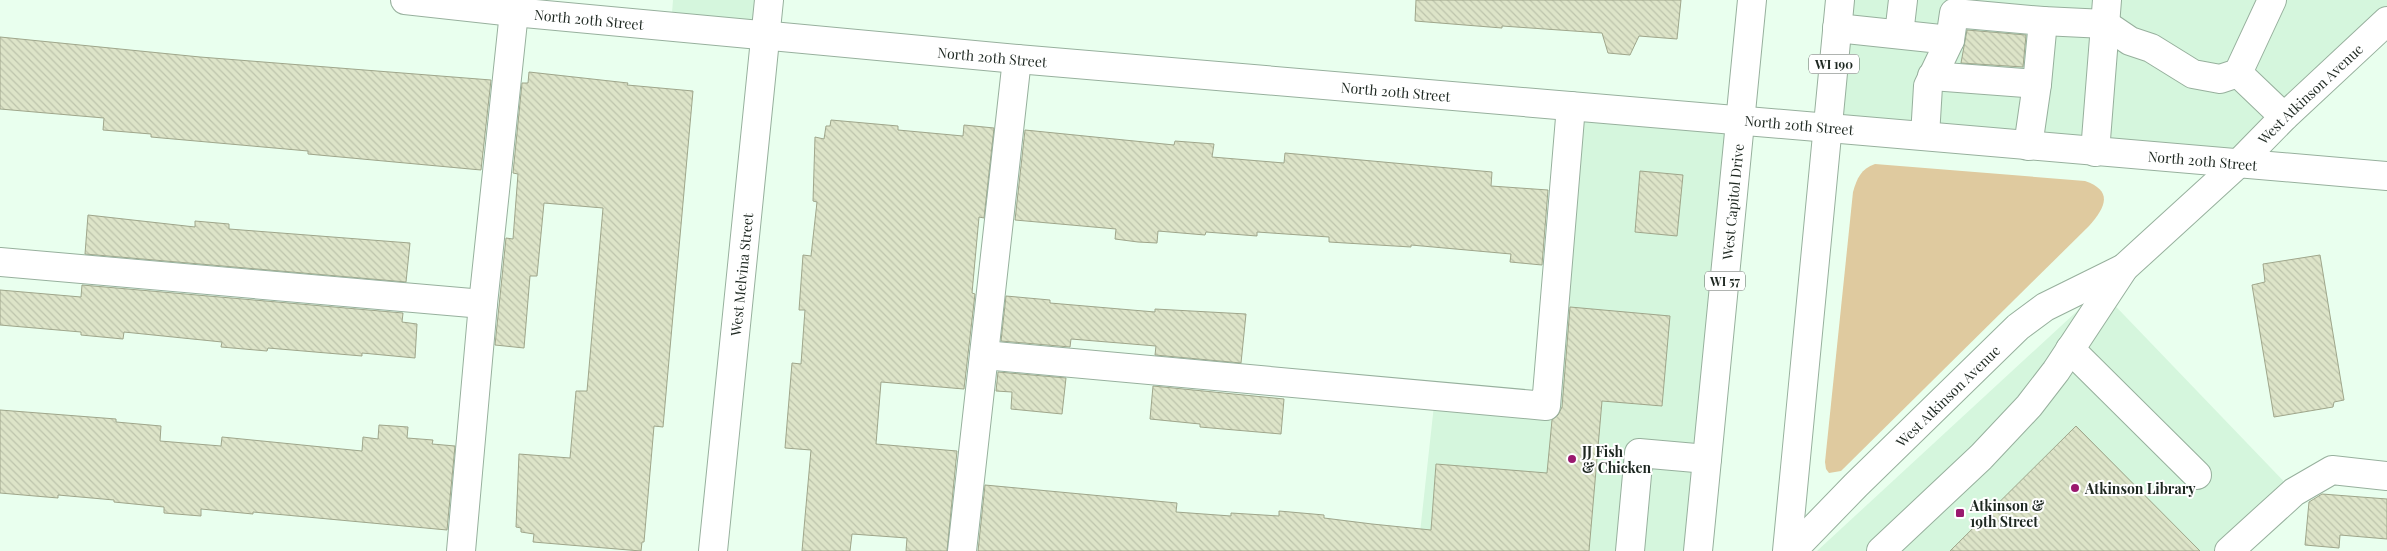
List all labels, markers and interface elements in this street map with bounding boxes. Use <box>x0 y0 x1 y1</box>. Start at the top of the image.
street label: North 20th Street <box>534 4 646 34</box>
street label: West Atkinson Avenue <box>2253 39 2367 149</box>
street label: North 20th Street <box>937 42 1049 71</box>
road number: WI 190 <box>1809 54 1859 74</box>
street label: North 20th Street <box>1340 77 1452 105</box>
street label: North 20th Street <box>1744 111 1855 139</box>
street label: West Capitol Drive <box>1717 143 1747 262</box>
street label: North 20th Street <box>2147 146 2259 174</box>
street label: West Melvina Street <box>725 211 757 338</box>
road number: WI 57 <box>1705 272 1745 290</box>
street label: West Atkinson Avenue <box>1891 340 2004 451</box>
place label: JJ Fish & Chicken <box>1581 442 1651 477</box>
marker: JJ Fish & Chicken <box>1566 453 1578 465</box>
place label: Atkinson Library <box>2084 479 2196 498</box>
marker: Atkinson Library <box>2069 482 2081 494</box>
place label: Atkinson & 19th Street <box>1969 496 2045 531</box>
marker: Atkinson & 19th Street <box>1954 507 1966 519</box>

